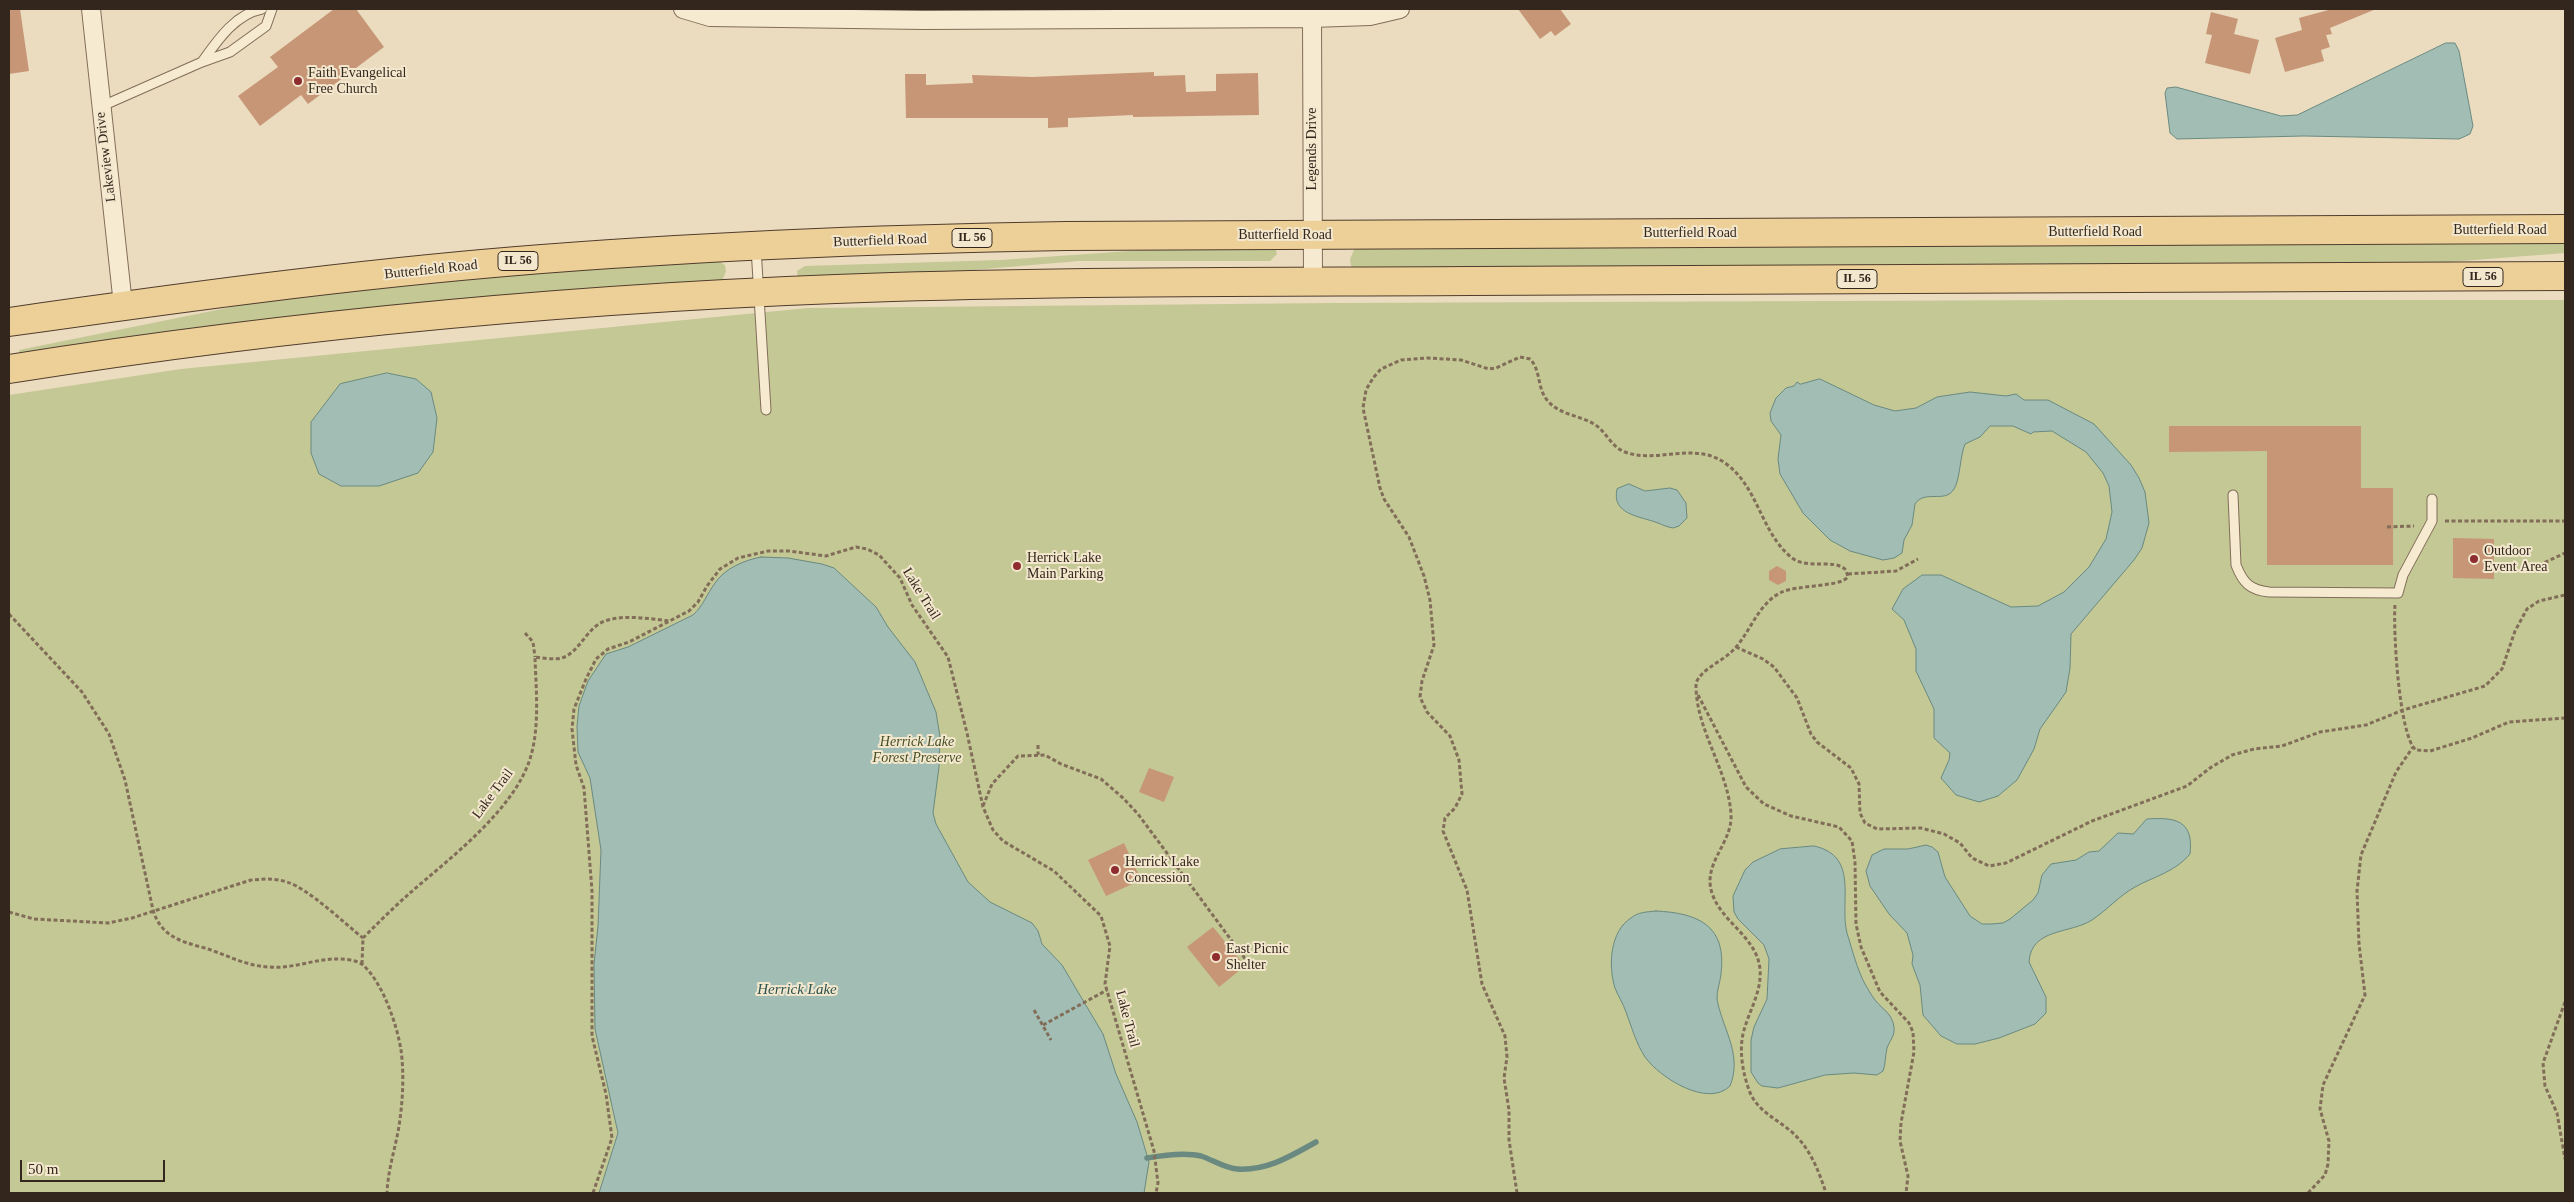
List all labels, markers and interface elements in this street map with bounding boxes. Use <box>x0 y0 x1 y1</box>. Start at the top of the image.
place label: Faith Evangelical Free Church <box>308 65 406 98</box>
marker: Faith Evangelical Free Church <box>292 75 304 87</box>
street label: Legends Drive <box>1304 108 1320 190</box>
street label: Lakeview Drive <box>92 111 120 203</box>
street label: Butterfield Road <box>2453 222 2547 238</box>
street label: Butterfield Road <box>2048 224 2142 240</box>
street label: Butterfield Road <box>1643 225 1737 241</box>
street label: Butterfield Road <box>1238 227 1332 243</box>
road number: IL 56 <box>952 228 992 248</box>
street label: Butterfield Road <box>833 231 927 251</box>
road number: IL 56 <box>498 252 538 270</box>
street label: Butterfield Road <box>384 257 478 283</box>
road number: IL 56 <box>2463 268 2503 286</box>
road number: IL 56 <box>1837 270 1877 288</box>
place label: Outdoor Event Area <box>2484 543 2547 576</box>
place label: Herrick Lake Main Parking <box>1027 550 1104 582</box>
marker: Outdoor Event Area <box>2468 553 2480 565</box>
marker: Herrick Lake Main Parking <box>1011 560 1023 572</box>
street label: Lake Trail <box>898 565 944 623</box>
park label: Herrick Lake Forest Preserve <box>873 734 961 766</box>
street label: Lake Trail <box>469 766 517 822</box>
place label: Herrick Lake Concession <box>1125 854 1199 886</box>
marker: Herrick Lake Concession <box>1109 864 1121 876</box>
place label: East Picnic Shelter <box>1226 941 1289 974</box>
marker: East Picnic Shelter <box>1210 951 1222 963</box>
water label: Herrick Lake <box>757 981 837 999</box>
street label: Lake Trail <box>1111 989 1143 1049</box>
scale bar <box>22 1150 168 1182</box>
text: 50 m <box>28 1161 58 1177</box>

